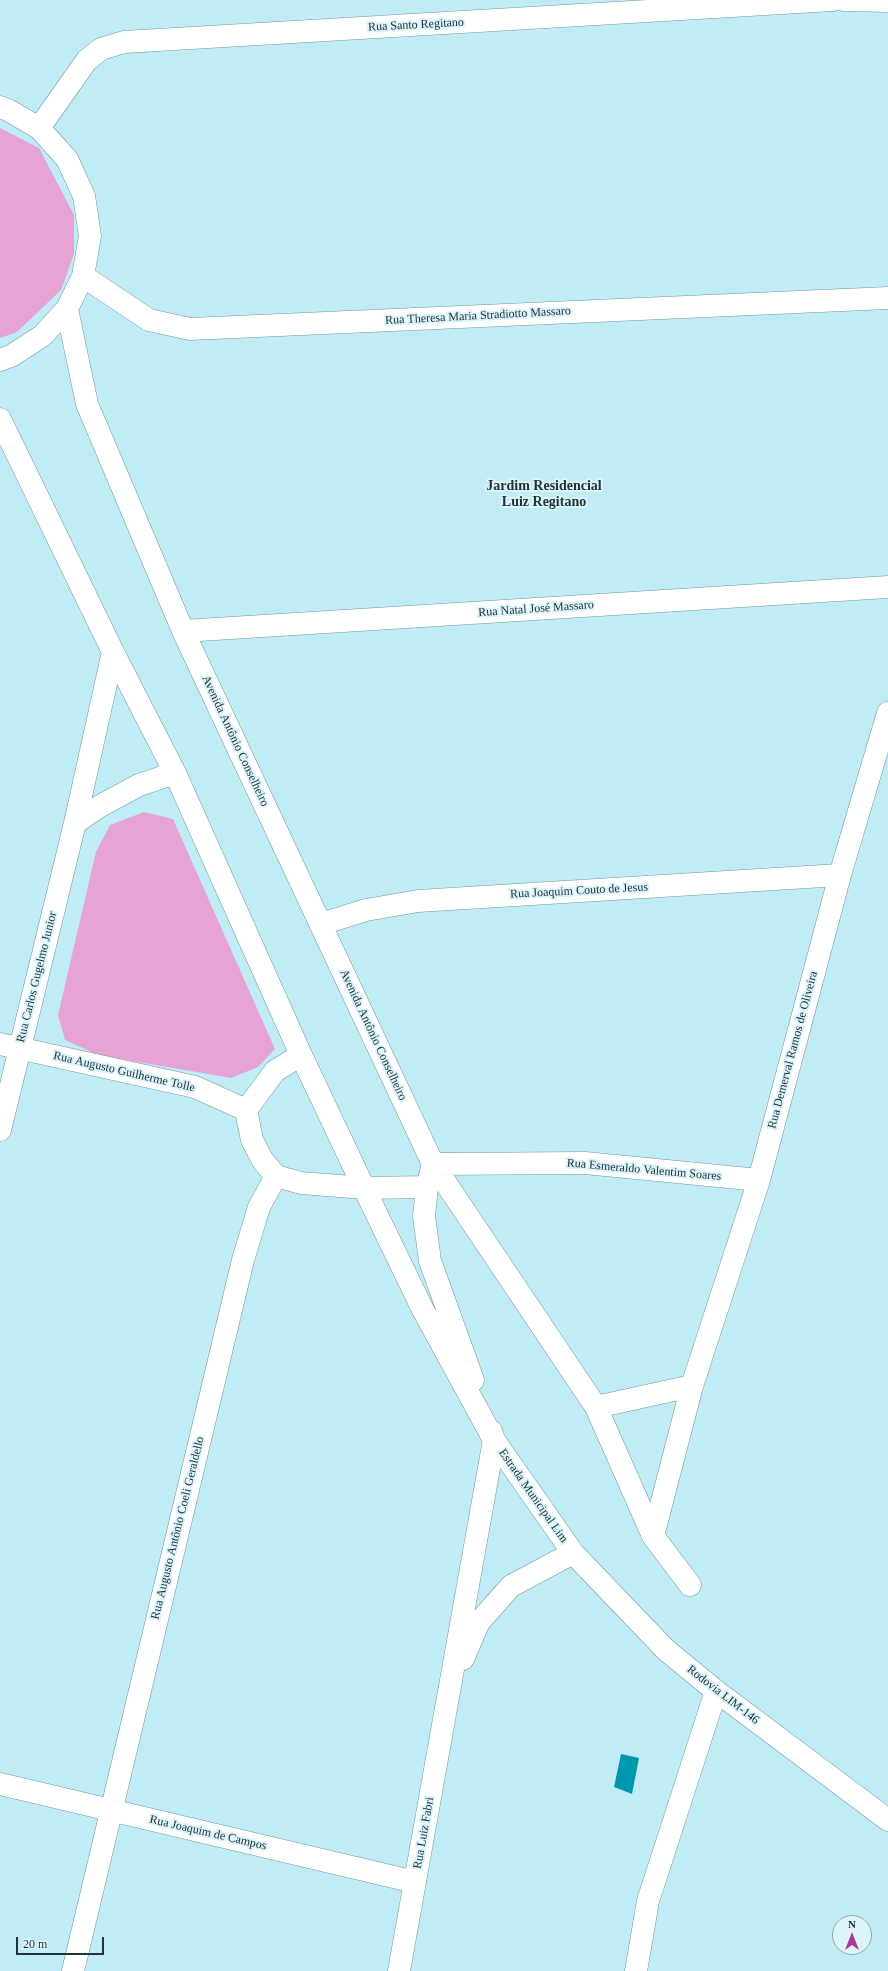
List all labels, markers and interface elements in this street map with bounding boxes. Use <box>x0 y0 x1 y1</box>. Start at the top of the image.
street label: Rua Santo Regitano <box>368 15 464 35</box>
street label: Rua Theresa Maria Stradiotto Massaro <box>385 304 571 328</box>
district label: Jardim Residencial Luiz Regitano <box>486 478 602 510</box>
street label: Rua Natal José Massaro <box>478 598 594 620</box>
street label: Avenida Antônio Conselheiro <box>198 673 272 809</box>
street label: Rua Joaquim Couto de Jesus <box>510 880 648 902</box>
street label: Rua Carlos Gugelmo Junior <box>14 910 60 1044</box>
street label: Avenida Antônio Conselheiro <box>336 967 410 1103</box>
street label: Rua Demerval Ramos de Oliveira <box>765 970 821 1130</box>
street label: Rua Augusto Guilherme Tolle <box>52 1049 196 1095</box>
street label: Rua Esmeraldo Valentim Soares <box>566 1156 722 1184</box>
street label: Rua Augusto Antônio Coeli Geraldello <box>148 1435 208 1621</box>
street label: Estrada Municipal Lim <box>495 1446 571 1546</box>
street label: Rodovia LIM-146 <box>684 1662 762 1728</box>
street label: Rua Luiz Fabri <box>411 1796 437 1870</box>
street label: Rua Joaquim de Campos <box>148 1813 268 1853</box>
north arrow <box>832 1915 872 1955</box>
text: N <box>848 1918 856 1930</box>
scale bar <box>18 1929 106 1955</box>
text: 20 m <box>23 1937 47 1951</box>

